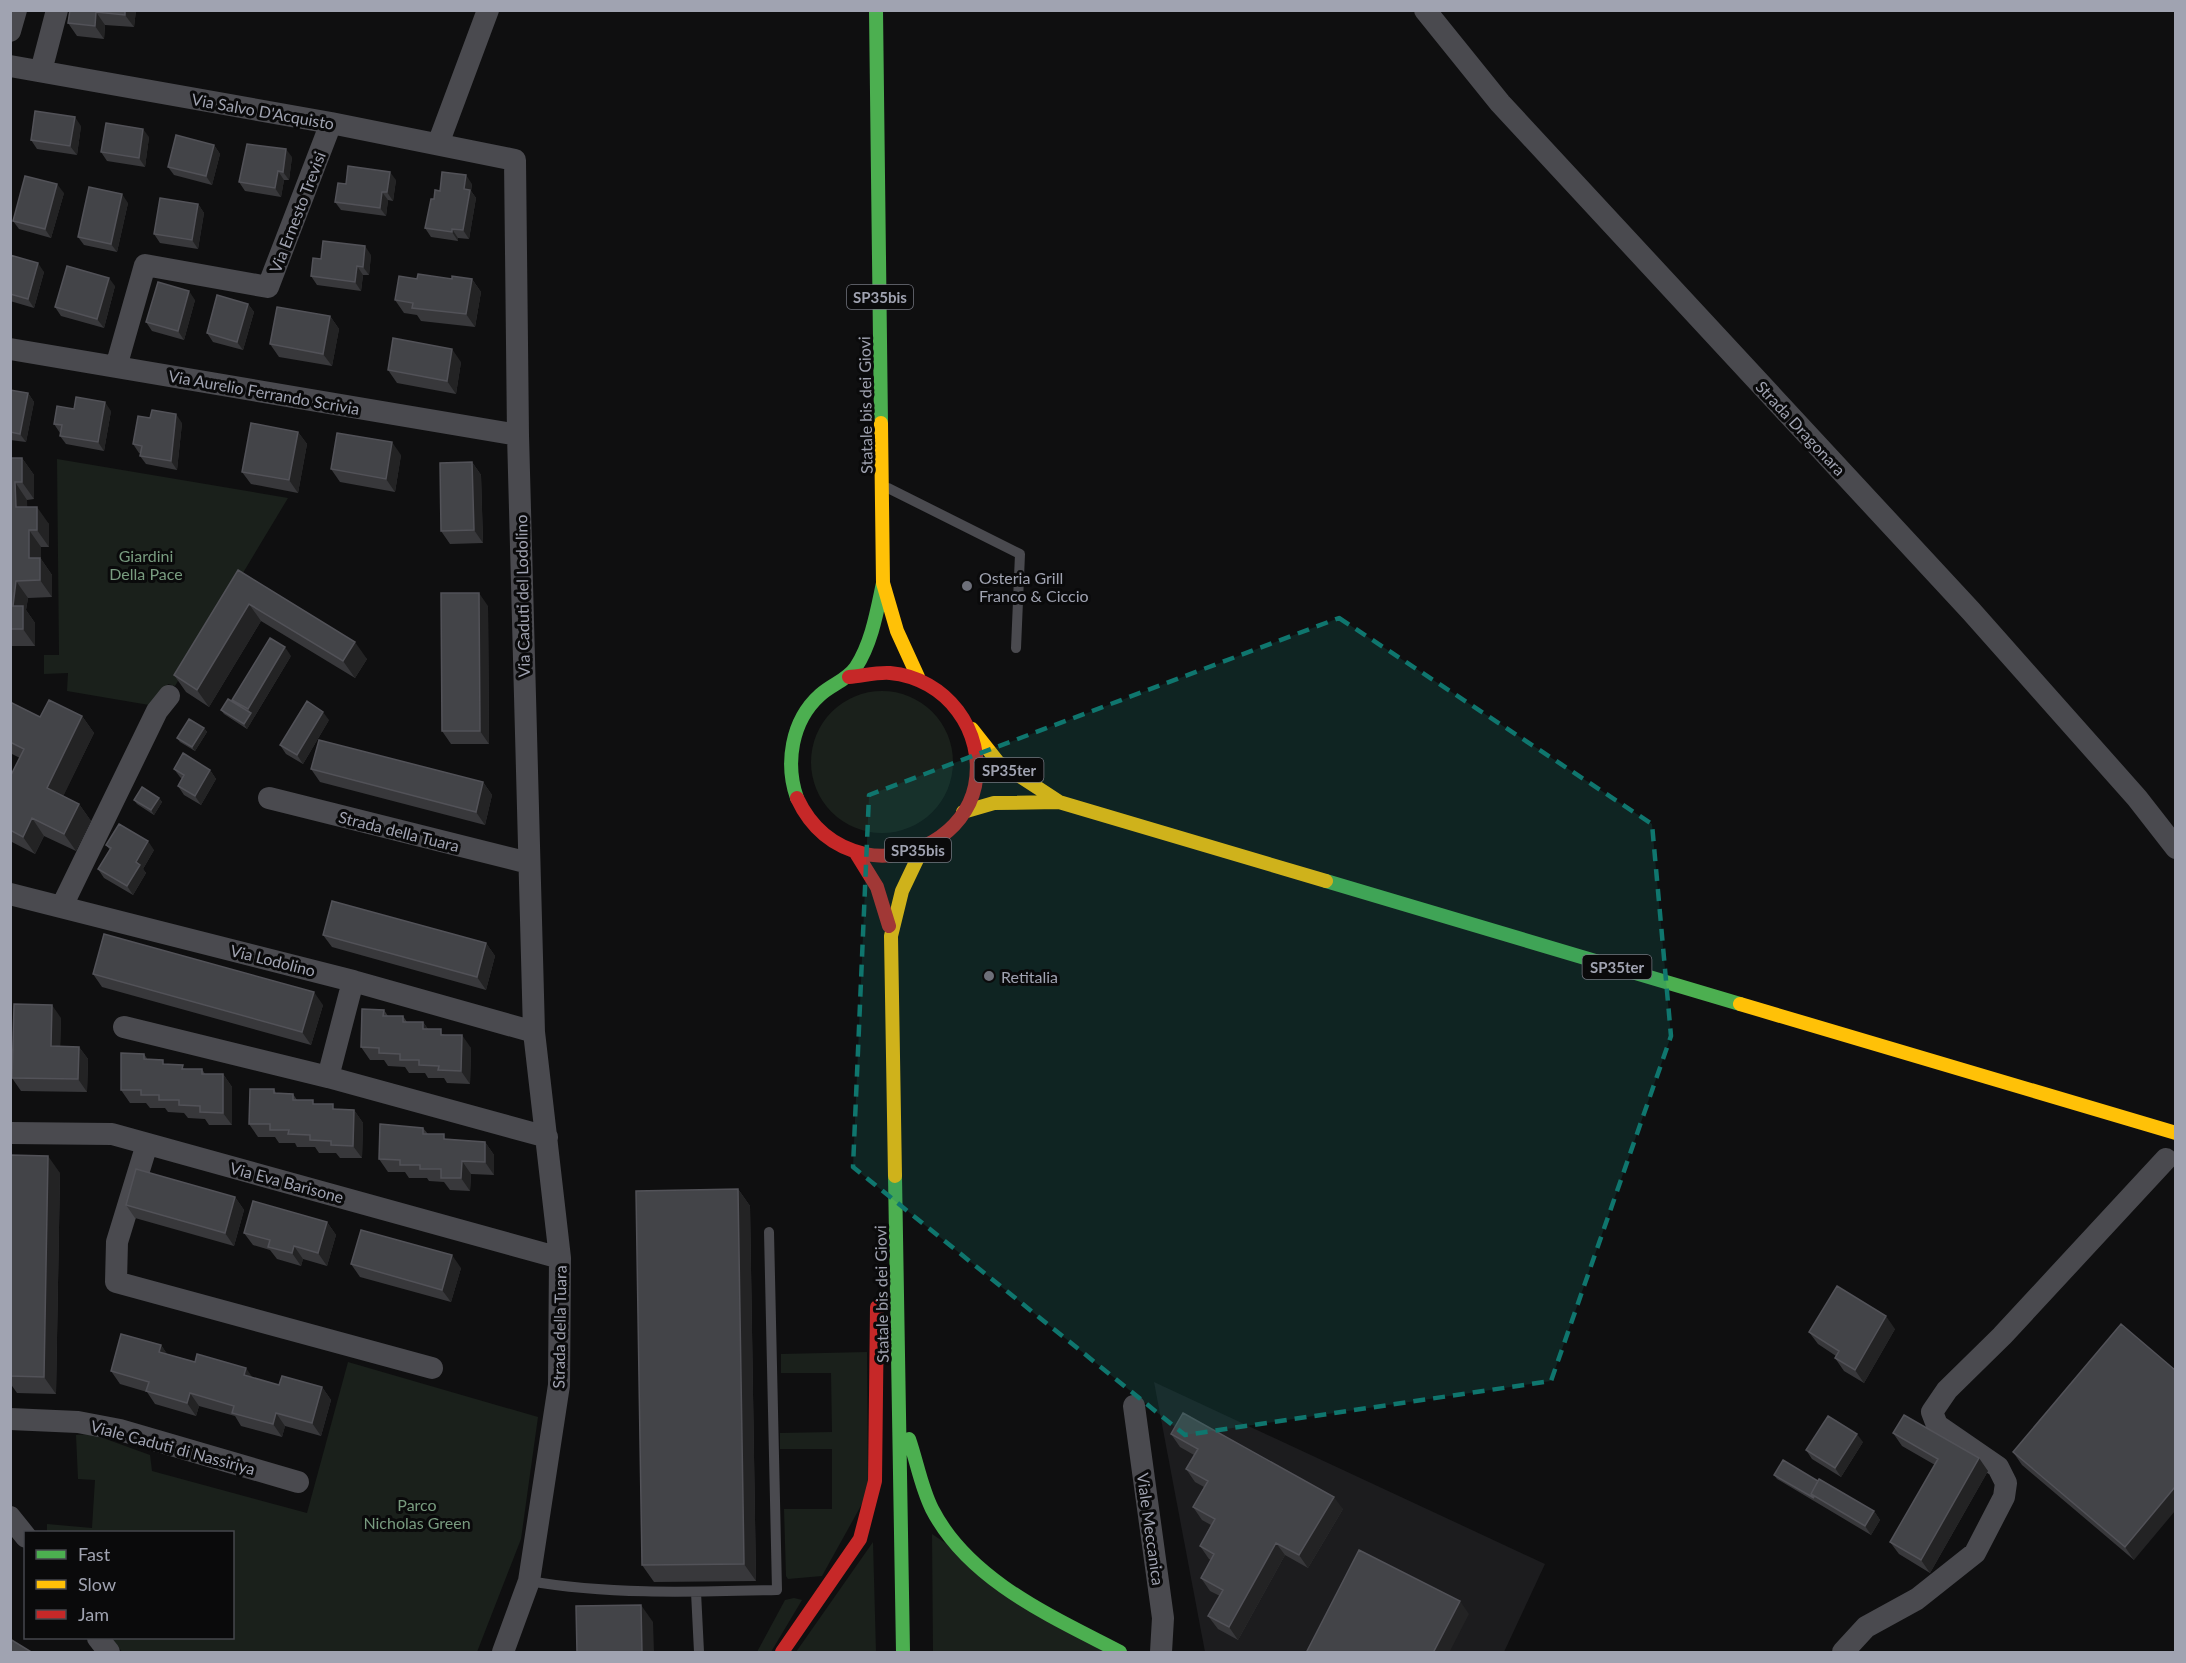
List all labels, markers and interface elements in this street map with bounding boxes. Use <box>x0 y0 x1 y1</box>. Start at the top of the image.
street label: Via Salvo D'Acquisto <box>190 89 336 133</box>
street label: Via Ernesto Trevisi <box>265 149 329 275</box>
road number: SP35bis <box>847 285 913 309</box>
street label: Statale bis dei Giovi <box>854 336 876 474</box>
street label: Via Aurelio Ferrando Scrivia <box>167 366 361 418</box>
street label: Strada Dragonara <box>1752 377 1850 479</box>
street label: Via Caduti del Lodolino <box>511 514 533 678</box>
park label: Giardini Della Pace <box>109 546 183 583</box>
place label: Osteria Grill Franco & Ciccio <box>979 568 1089 605</box>
marker: Osteria Grill Franco & Ciccio <box>960 579 974 593</box>
road number: SP35ter <box>974 758 1044 782</box>
street label: Strada della Tuara <box>337 807 461 855</box>
road number: SP35bis <box>885 838 951 862</box>
street label: Via Lodolino <box>228 940 318 980</box>
road number: SP35ter <box>1582 955 1652 979</box>
place label: Retitalia <box>1001 967 1058 986</box>
marker: Retitalia <box>982 969 996 983</box>
street label: Via Eva Barisone <box>228 1158 346 1206</box>
street label: Statale bis dei Giovi <box>870 1225 892 1363</box>
street label: Strada della Tuara <box>548 1265 570 1389</box>
street label: Viale Caduti di Nassiriya <box>89 1416 257 1478</box>
street label: Viale Meccanica <box>1134 1472 1168 1586</box>
park label: Parco Nicholas Green <box>363 1495 471 1532</box>
legend <box>24 1531 234 1639</box>
text: Fast <box>78 1543 111 1565</box>
text: Slow <box>78 1573 116 1595</box>
text: Jam <box>78 1603 109 1625</box>

